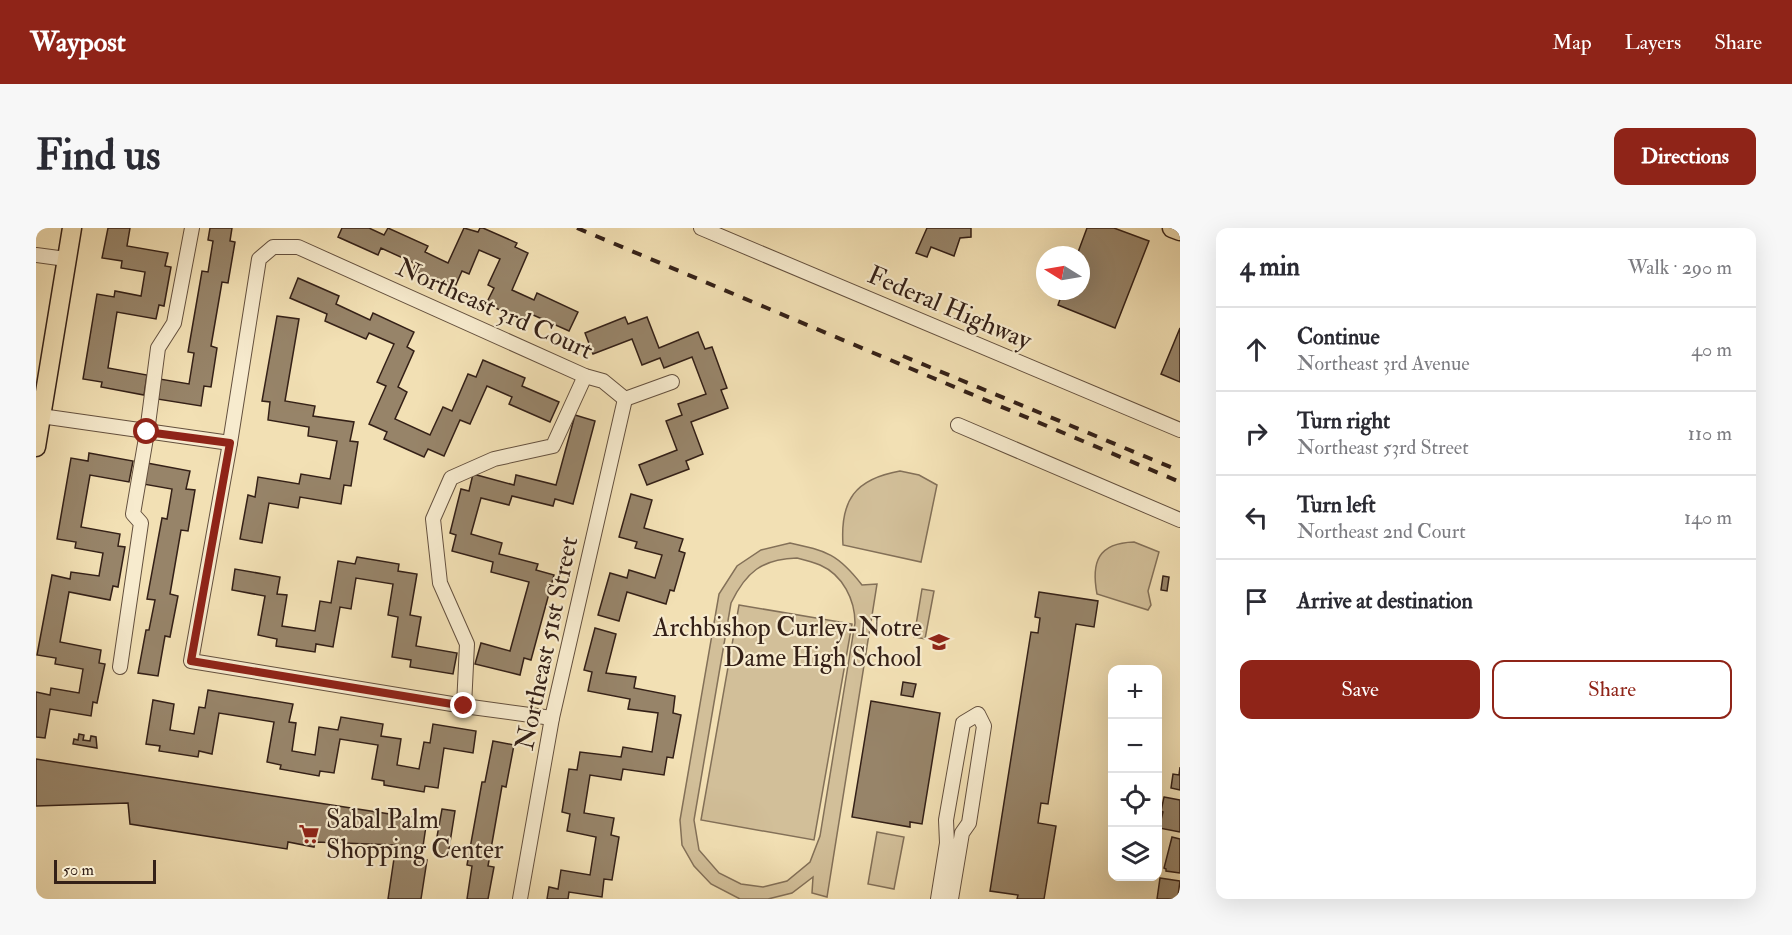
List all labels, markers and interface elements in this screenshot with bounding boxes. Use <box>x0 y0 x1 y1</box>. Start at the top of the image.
text: Waypost <box>30 25 126 60</box>
text: Map <box>1552 29 1592 56</box>
text: Layers <box>1625 29 1681 56</box>
text: Share <box>1714 29 1762 56</box>
button: Directions <box>1614 128 1756 185</box>
text: Find us <box>36 130 160 182</box>
north arrow <box>1036 246 1090 300</box>
street label: Northeast 3rd Court <box>391 251 598 367</box>
text: 4 min <box>1240 251 1300 283</box>
text: Walk · 290 m <box>1628 255 1732 280</box>
street label: Federal Highway <box>863 259 1037 357</box>
text: Continue <box>1297 323 1380 351</box>
icon: ahead <box>1240 333 1273 366</box>
text: 40 m <box>1691 337 1732 362</box>
text: Northeast 3rd Avenue <box>1297 351 1470 376</box>
text: Turn right <box>1297 407 1390 435</box>
icon: right <box>1240 417 1273 450</box>
route start <box>133 418 159 444</box>
text: 110 m <box>1688 421 1732 446</box>
text: Northeast 53rd Street <box>1297 435 1469 460</box>
text: Turn left <box>1297 491 1376 519</box>
icon: left <box>1240 501 1273 534</box>
text: 140 m <box>1684 505 1732 530</box>
text: Northeast 2nd Court <box>1297 519 1466 544</box>
street label: Northeast 51st Street <box>509 534 585 753</box>
icon: arrive <box>1240 585 1273 618</box>
text: Arrive at destination <box>1297 587 1473 615</box>
place label: Archbishop Curley-Notre Dame High School <box>652 612 922 674</box>
school or university icon: Archbishop Curley-Notre Dame High School <box>927 630 951 654</box>
button: Save <box>1240 660 1480 719</box>
button: Share <box>1492 660 1732 719</box>
map controls <box>1108 665 1162 881</box>
button: + <box>1108 665 1162 719</box>
route end <box>450 692 476 718</box>
button: − <box>1108 719 1162 773</box>
button: locate <box>1108 773 1162 827</box>
place label: Sabal Palm Shopping Center <box>326 804 504 867</box>
supermarket icon: Sabal Palm Shopping Center <box>297 822 321 846</box>
button: layers <box>1108 827 1162 881</box>
scale bar <box>54 857 156 884</box>
text: 50 m <box>63 860 94 880</box>

